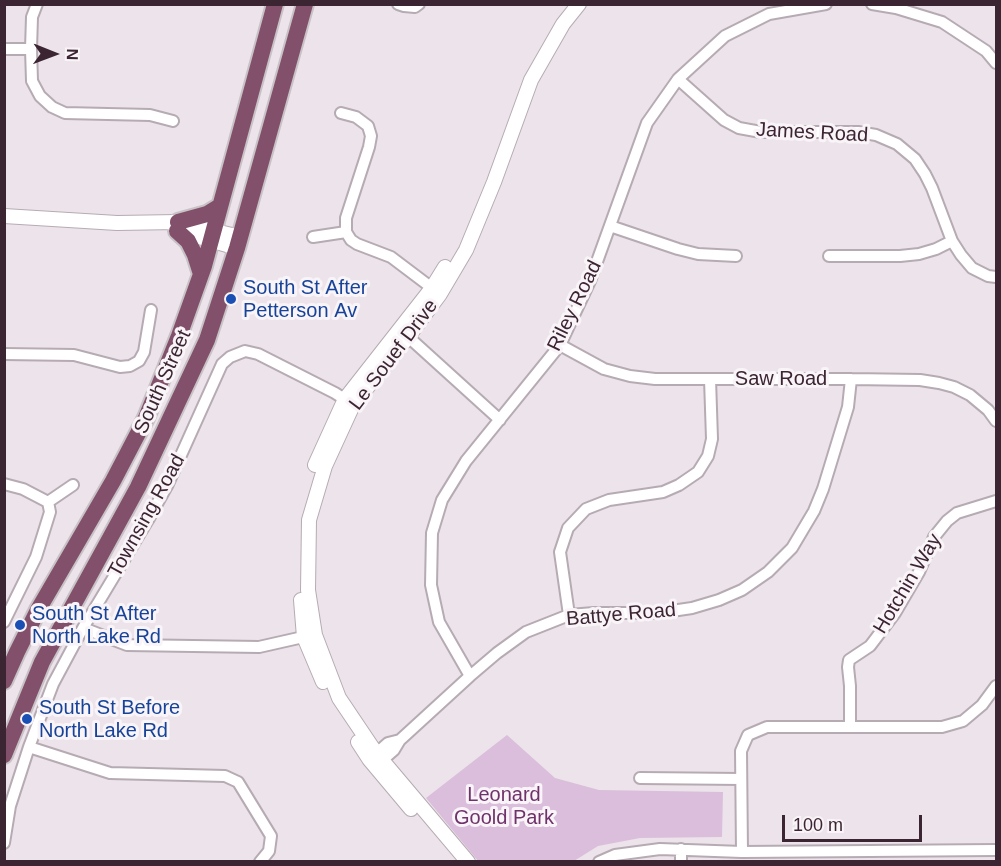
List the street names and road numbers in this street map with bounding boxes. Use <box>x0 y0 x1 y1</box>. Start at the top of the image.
street label: James Road <box>755 118 869 148</box>
street label: Riley Road <box>543 257 607 355</box>
street label: Le Souef Drive <box>345 295 443 415</box>
street label: South Street <box>129 326 197 438</box>
street label: Saw Road <box>735 367 827 391</box>
street label: Townsing Road <box>103 450 191 582</box>
street label: Hotchin Way <box>869 530 947 638</box>
street label: Battye Road <box>565 598 677 632</box>

